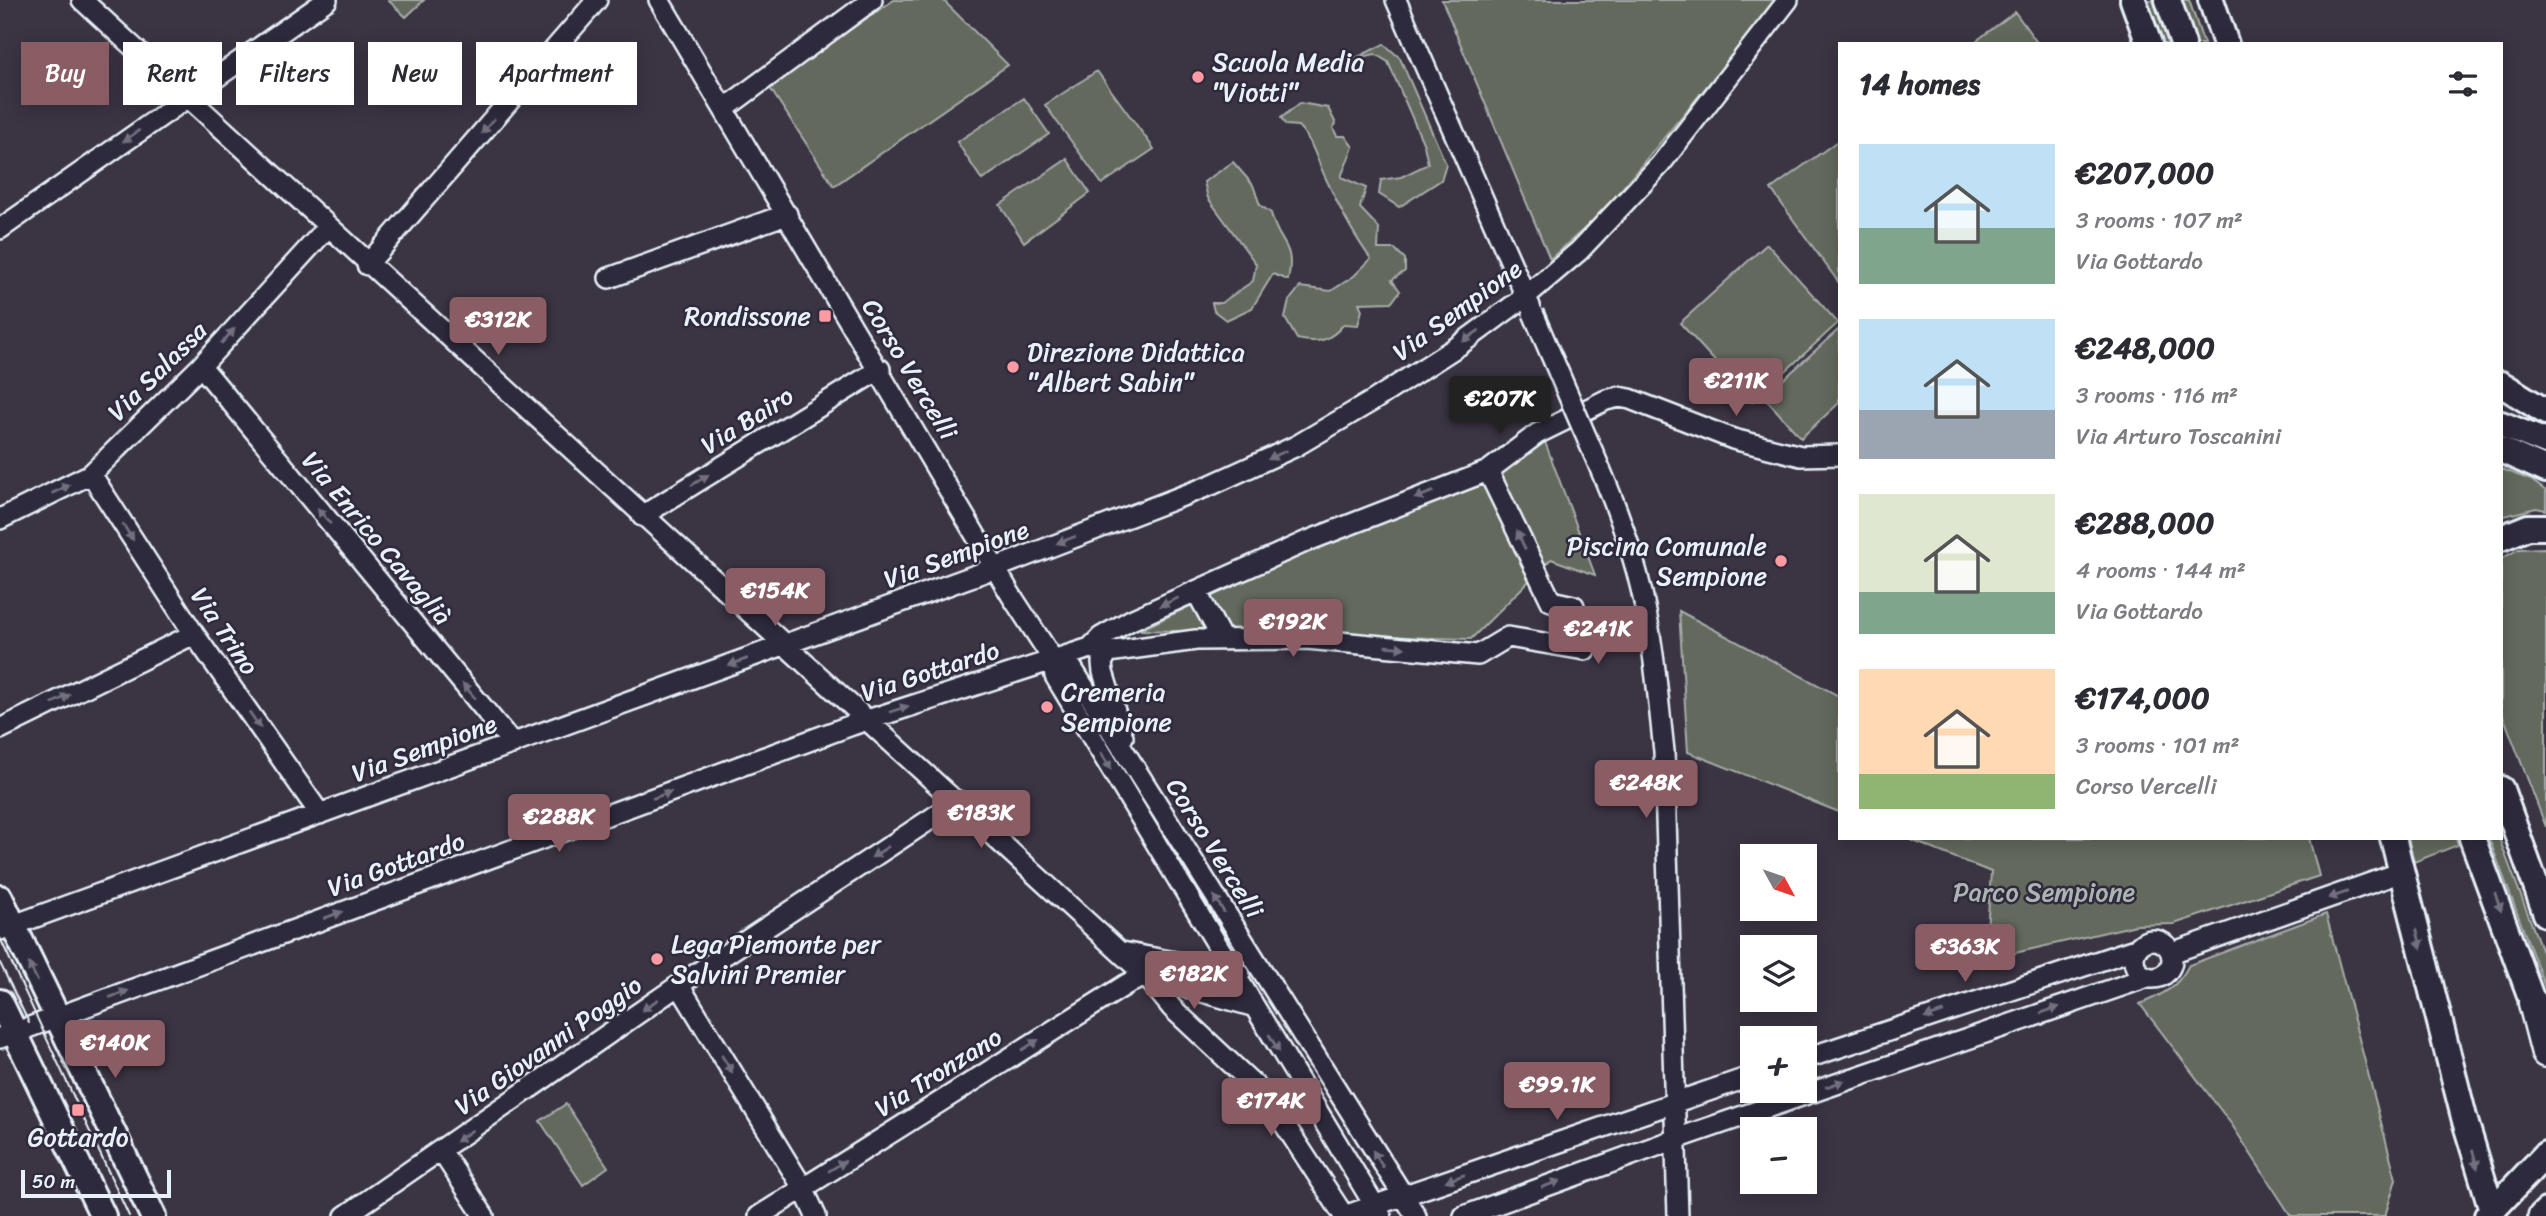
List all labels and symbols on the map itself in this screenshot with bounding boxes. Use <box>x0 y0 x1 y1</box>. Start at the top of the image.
place label: Scuola Media "Viotti" <box>1212 39 1364 115</box>
marker: Scuola Media "Viotti" <box>1190 69 1206 85</box>
one-way arrow <box>481 117 496 134</box>
one-way arrow <box>122 129 140 143</box>
street label: Via Sempione <box>1382 246 1532 373</box>
street label: Corso Vercelli <box>849 289 971 450</box>
place label: Rondissone <box>684 293 811 339</box>
pin: €312K <box>449 298 547 357</box>
marker: Rondissone <box>817 308 833 324</box>
street label: Via Salassa <box>95 309 219 433</box>
one-way arrow <box>220 327 236 345</box>
place label: Direzione Didattica "Albert Sabin" <box>1027 329 1245 405</box>
one-way arrow <box>1462 329 1480 343</box>
pin: €211K <box>1687 358 1785 418</box>
marker: Direzione Didattica "Albert Sabin" <box>1005 359 1021 375</box>
street label: Via Bairo <box>691 373 803 467</box>
pin: €207K <box>1451 376 1549 436</box>
street label: Via Enrico Cavaglià <box>290 440 464 636</box>
one-way arrow <box>1267 449 1287 461</box>
one-way arrow <box>690 474 709 487</box>
one-way arrow <box>51 483 71 494</box>
one-way arrow <box>1414 490 1435 501</box>
street label: Via Sempione <box>877 506 1036 602</box>
one-way arrow <box>317 507 332 524</box>
one-way arrow <box>121 522 134 541</box>
place label: Piscina Comunale Sempione <box>1567 523 1767 599</box>
one-way arrow <box>1515 530 1527 550</box>
one-way arrow <box>1055 535 1076 546</box>
marker: Piscina Comunale Sempione <box>1773 553 1789 569</box>
pin: €154K <box>726 568 824 628</box>
street label: Via Trino <box>178 577 272 685</box>
one-way arrow <box>1159 597 1180 608</box>
pin: €192K <box>1244 600 1342 659</box>
pin: €241K <box>1549 606 1647 666</box>
street label: Via Gottardo <box>855 627 1005 715</box>
one-way arrow <box>1385 642 1407 653</box>
one-way arrow <box>727 657 748 668</box>
place label: Cremeria Sempione <box>1061 669 1172 745</box>
one-way arrow <box>461 682 477 700</box>
one-way arrow <box>51 693 71 704</box>
marker: Cremeria Sempione <box>1039 699 1055 715</box>
street label: Via Sempione <box>345 700 504 796</box>
one-way arrow <box>888 703 909 714</box>
one-way arrow <box>248 711 262 729</box>
one-way arrow <box>1099 751 1112 770</box>
pin: €248K <box>1597 760 1695 820</box>
street label: Corso Vercelli <box>1153 768 1277 928</box>
one-way arrow <box>651 789 672 800</box>
pin: €183K <box>932 790 1030 850</box>
pin: €288K <box>510 794 608 854</box>
street label: Via Gottardo <box>321 818 471 910</box>
north arrow <box>1740 844 1816 920</box>
one-way arrow <box>871 845 890 858</box>
park label: Parco Sempione <box>1953 869 2135 915</box>
one-way arrow <box>2327 890 2348 901</box>
one-way arrow <box>2493 891 2504 912</box>
one-way arrow <box>1213 894 1226 914</box>
one-way arrow <box>322 910 343 921</box>
place label: Lega Piemonte per Salvini Premier <box>671 921 882 997</box>
pin: €363K <box>1916 925 2014 984</box>
one-way arrow <box>2414 928 2425 950</box>
marker: Lega Piemonte per Salvini Premier <box>649 951 665 967</box>
pin: €182K <box>1145 951 1243 1011</box>
one-way arrow <box>28 962 39 982</box>
street label: Via Giovanni Poggio <box>444 963 652 1127</box>
one-way arrow <box>109 988 130 999</box>
one-way arrow <box>641 998 659 1012</box>
one-way arrow <box>2040 1004 2061 1015</box>
one-way arrow <box>1923 1011 1944 1021</box>
street label: Via Tronzano <box>865 1014 1011 1130</box>
pin: €140K <box>66 1020 164 1080</box>
one-way arrow <box>1268 1033 1280 1052</box>
one-way arrow <box>1020 1039 1040 1052</box>
one-way arrow <box>721 1054 734 1074</box>
pin: €99.1K <box>1500 1062 1614 1122</box>
pin: €174K <box>1222 1078 1320 1138</box>
one-way arrow <box>1824 1078 1845 1089</box>
marker: Gottardo <box>70 1102 86 1118</box>
place label: Gottardo <box>27 1114 129 1160</box>
one-way arrow <box>455 1129 473 1143</box>
one-way arrow <box>2470 1148 2481 1170</box>
one-way arrow <box>1372 1150 1385 1169</box>
one-way arrow <box>828 1160 847 1173</box>
scale bar <box>21 1167 172 1199</box>
one-way arrow <box>1445 1173 1466 1184</box>
one-way arrow <box>1541 1178 1562 1189</box>

